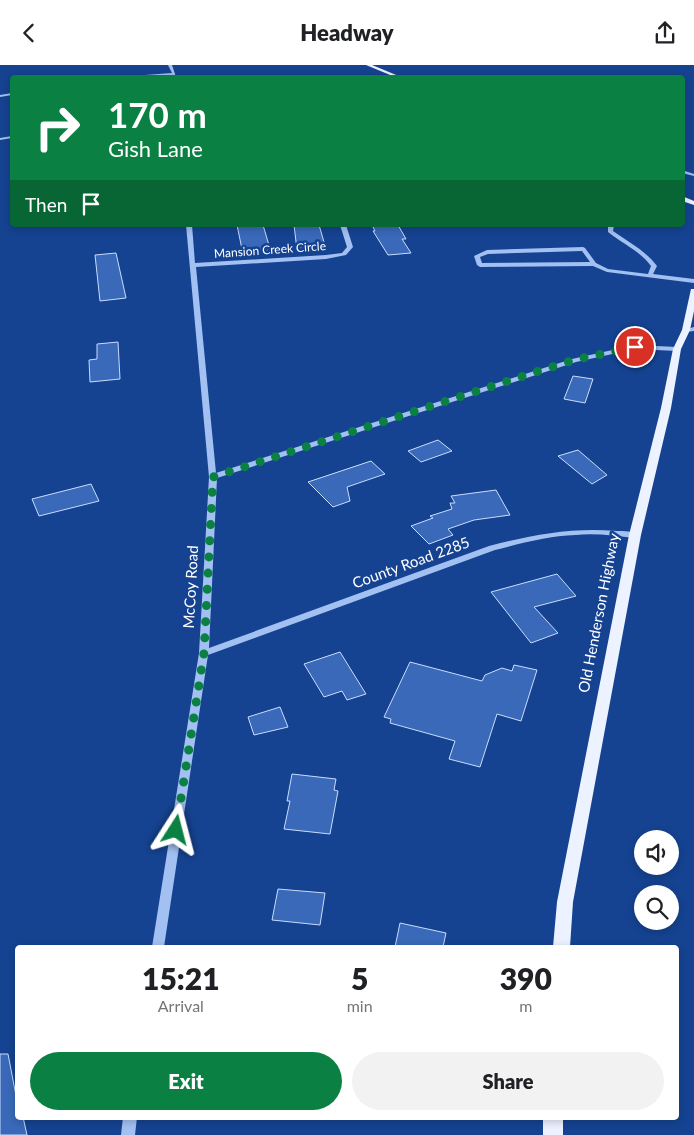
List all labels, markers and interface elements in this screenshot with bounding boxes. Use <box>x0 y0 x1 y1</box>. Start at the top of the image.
icon: back <box>15 19 43 47</box>
text: Headway <box>300 19 394 46</box>
icon: share <box>651 19 679 47</box>
text: 170 m <box>108 93 207 135</box>
icon: right <box>25 95 90 160</box>
text: Gish Lane <box>108 135 203 162</box>
icon: arrive <box>77 190 105 218</box>
text: Then <box>25 193 67 216</box>
street label: Mansion Creek Circle <box>214 238 326 261</box>
pin <box>614 326 656 368</box>
icon: arrive <box>621 333 649 361</box>
street label: Old Henderson Highway <box>574 531 622 694</box>
street label: County Road 2285 <box>350 532 472 592</box>
street label: McCoy Road <box>179 545 201 629</box>
position arrow <box>149 803 201 855</box>
map controls <box>634 830 679 930</box>
button: sound <box>634 830 679 875</box>
button: search <box>634 885 679 930</box>
text: 15:21 <box>142 960 220 996</box>
text: 5 <box>351 960 368 996</box>
text: 390 <box>500 960 552 996</box>
text: Arrival <box>158 996 204 1015</box>
text: min <box>347 996 373 1015</box>
text: m <box>519 996 532 1015</box>
button: Exit <box>30 1052 342 1110</box>
button: Share <box>352 1052 664 1110</box>

